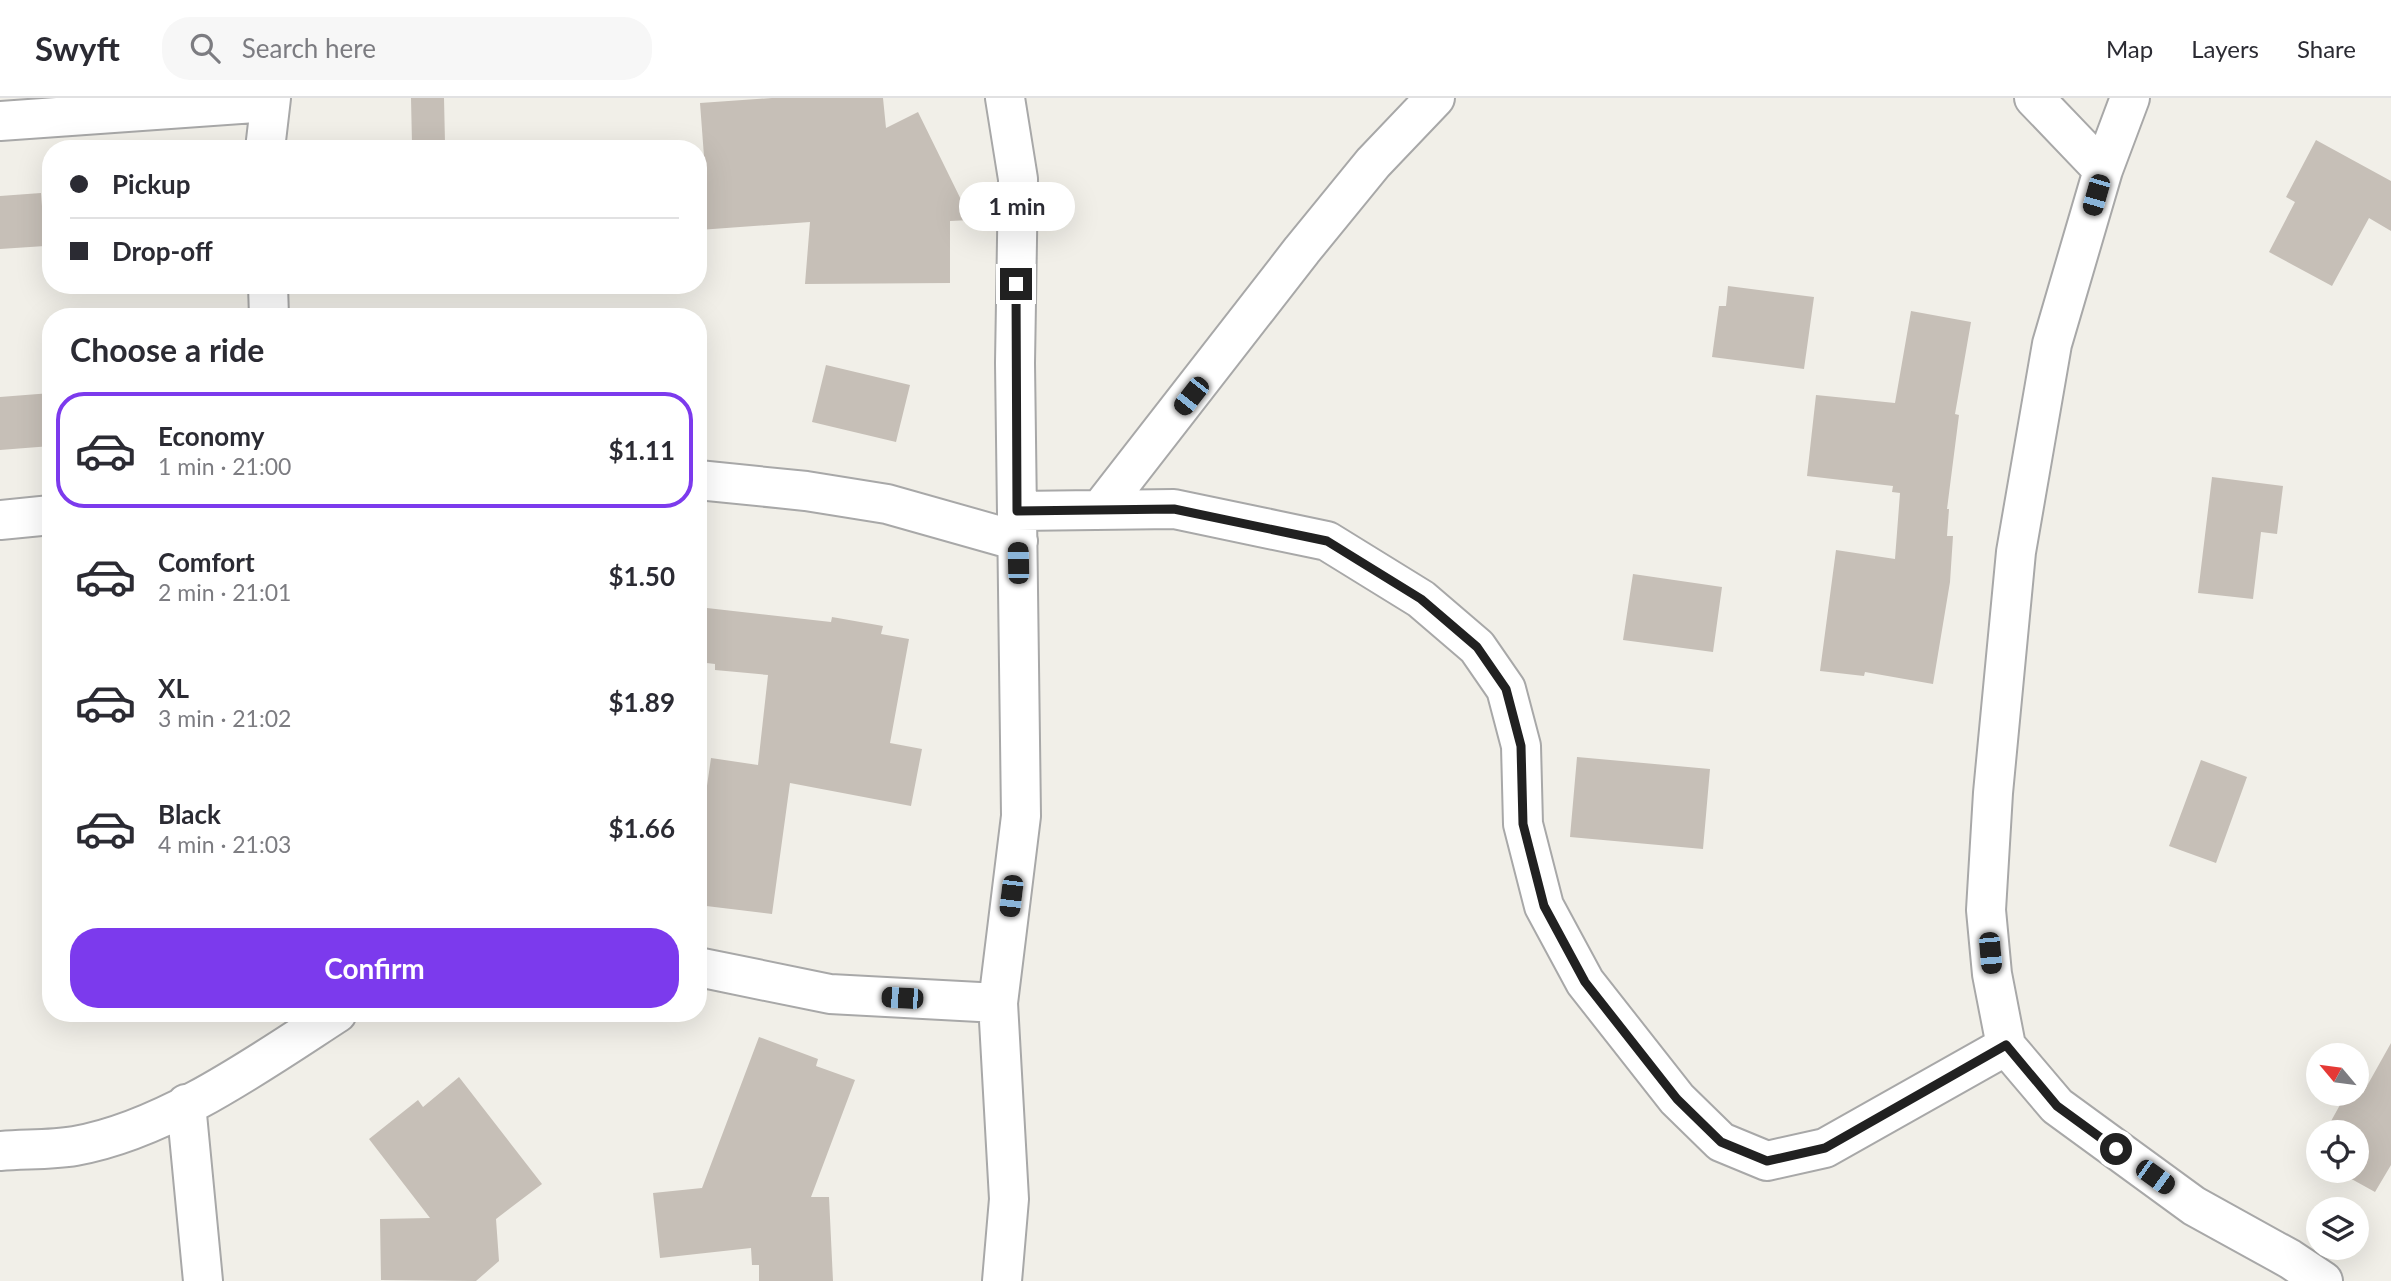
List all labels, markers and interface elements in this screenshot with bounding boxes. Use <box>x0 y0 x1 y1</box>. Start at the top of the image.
search box <box>162 17 652 80</box>
text: Swyft <box>35 28 120 68</box>
icon: search <box>186 29 224 67</box>
text: Search here <box>242 32 376 64</box>
text: Map <box>2106 34 2153 63</box>
text: Layers <box>2191 34 2259 63</box>
text: Share <box>2297 34 2356 63</box>
text: Pickup <box>112 168 191 200</box>
car <box>2081 172 2112 218</box>
callout: 1 min <box>958 183 1074 232</box>
text: 1 min <box>988 192 1046 220</box>
text: Drop-off <box>112 235 213 267</box>
route end <box>1000 268 1032 300</box>
text: Choose a ride <box>70 330 264 369</box>
car <box>1170 373 1213 419</box>
icon: car <box>74 419 137 482</box>
text: Economy <box>158 420 264 452</box>
text: $1.11 <box>609 434 675 466</box>
text: 1 min · 21:00 <box>158 452 291 480</box>
car <box>1008 542 1029 584</box>
icon: car <box>74 545 137 608</box>
text: Comfort <box>158 546 255 578</box>
text: $1.50 <box>609 560 675 592</box>
text: 2 min · 21:01 <box>158 578 291 606</box>
icon: car <box>74 671 137 734</box>
text: XL <box>158 672 189 704</box>
text: $1.89 <box>609 686 675 718</box>
text: 3 min · 21:02 <box>158 704 291 732</box>
icon: car <box>74 797 137 860</box>
text: Black <box>158 798 221 830</box>
text: $1.66 <box>609 812 675 844</box>
text: 4 min · 21:03 <box>158 830 291 858</box>
car <box>999 874 1024 918</box>
button: Confirm <box>70 928 679 1008</box>
car <box>1978 931 2003 975</box>
car <box>881 986 924 1010</box>
north arrow <box>2306 1043 2370 1106</box>
map controls <box>2306 1043 2369 1260</box>
button: locate <box>2306 1120 2369 1183</box>
route start <box>2100 1133 2132 1165</box>
car <box>2132 1156 2179 1198</box>
button: layers <box>2306 1197 2369 1260</box>

